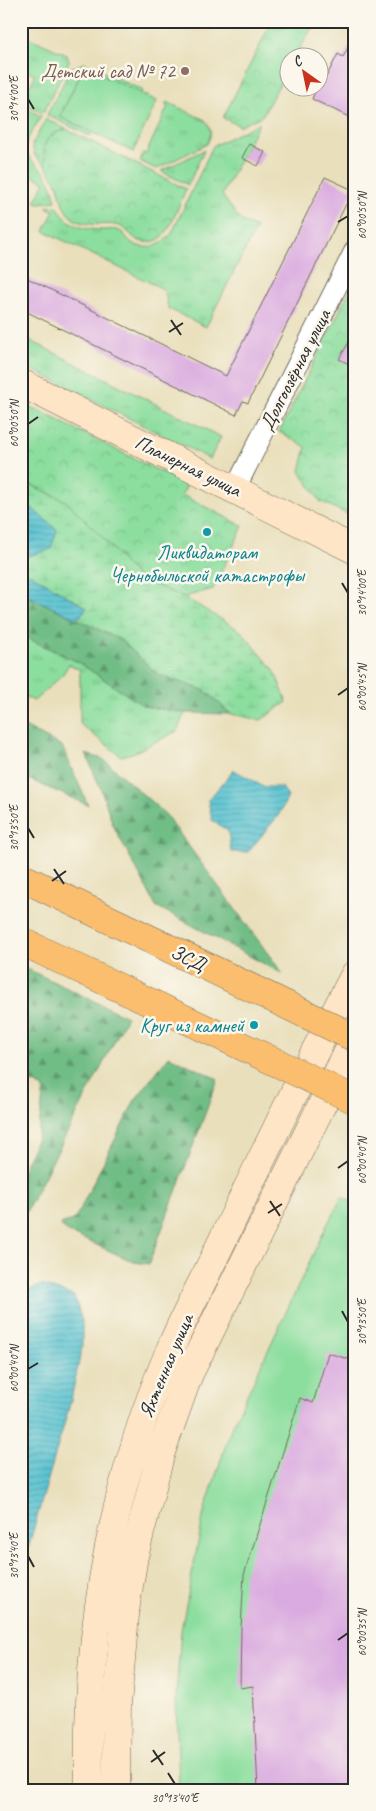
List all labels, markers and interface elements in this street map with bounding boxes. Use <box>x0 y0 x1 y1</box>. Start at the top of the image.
north arrow <box>278 48 328 98</box>
text: С <box>290 51 306 71</box>
place label: Детский сад № 72 <box>41 59 177 84</box>
marker: Детский сад № 72 <box>179 65 191 77</box>
text: 30°14'00"E <box>6 74 22 122</box>
text: 60°00'50"N <box>354 191 370 240</box>
street label: Долгоозёрная улица <box>254 304 337 435</box>
text: 60°00'50"N <box>6 399 22 448</box>
street label: Планерная улица <box>131 430 246 503</box>
marker: Ликвидаторам Чернобыльской катастрофы <box>201 526 213 538</box>
place label: Ликвидаторам Чернобыльской катастрофы <box>110 540 306 588</box>
text: 30°14'00"E <box>354 568 370 616</box>
text: 60°00'45"N <box>354 663 370 712</box>
text: 30°13'50"E <box>6 803 22 851</box>
street label: ЗСД <box>167 939 211 978</box>
place label: Круг из камней <box>140 1013 246 1038</box>
marker: Круг из камней <box>248 1019 260 1031</box>
text: 60°00'40"N <box>354 1136 370 1185</box>
text: 30°13'50"E <box>354 1297 370 1345</box>
street label: Яхтенная улица <box>133 1309 200 1422</box>
text: 60°00'40"N <box>6 1344 22 1393</box>
text: 30°13'40"E <box>6 1531 22 1579</box>
text: 60°00'35"N <box>354 1608 370 1657</box>
text: 30°13'40"E <box>152 1790 200 1806</box>

